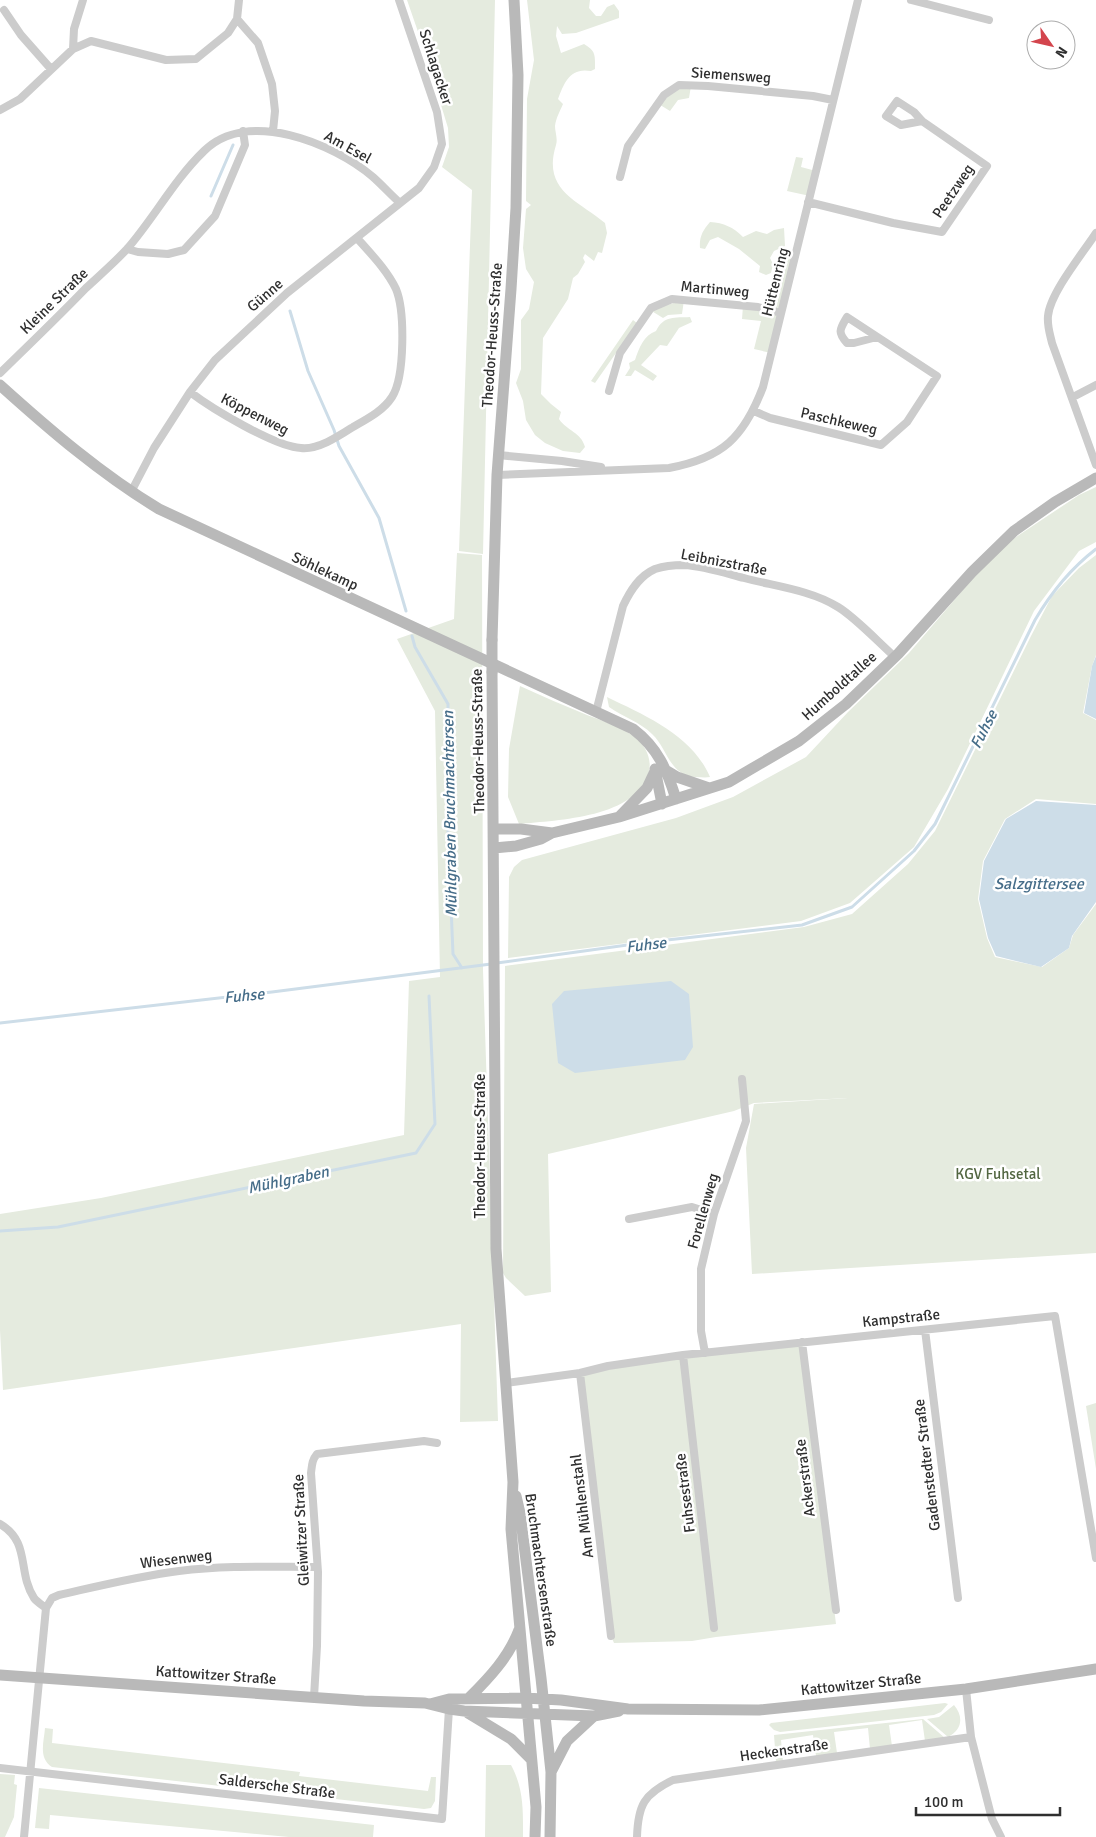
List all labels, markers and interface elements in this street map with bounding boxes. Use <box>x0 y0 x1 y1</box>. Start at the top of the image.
north arrow <box>1026 20 1076 70</box>
street label: Schlagacker <box>415 27 457 107</box>
text: N <box>1052 43 1071 61</box>
street label: Siemensweg <box>690 63 772 87</box>
street label: Am Esel <box>321 127 375 167</box>
street label: Peetzweg <box>928 160 978 221</box>
street label: Hüttenring <box>758 246 792 318</box>
street label: Theodor-Heuss-Straße <box>478 262 506 408</box>
street label: Kleine Straße <box>16 264 92 338</box>
street label: Günne <box>243 275 287 315</box>
street label: Martinweg <box>680 277 750 301</box>
street label: Köppenweg <box>218 389 292 439</box>
street label: Paschkeweg <box>799 403 879 439</box>
street label: Leibnizstraße <box>679 545 769 579</box>
street label: Söhlekamp <box>289 548 361 594</box>
street label: Humboldtallee <box>798 648 880 724</box>
street label: Theodor-Heuss-Straße <box>468 668 488 814</box>
water label: Fuhse <box>966 706 1002 752</box>
water label: Mühlgraben Bruchmachtersen <box>438 709 462 917</box>
water label: Salzgittersee <box>994 874 1085 894</box>
water label: Fuhse <box>625 932 668 957</box>
water label: Fuhse <box>223 984 266 1008</box>
street label: Theodor-Heuss-Straße <box>471 1073 489 1219</box>
water label: Mühlgraben <box>246 1161 332 1198</box>
park label: KGV Fuhsetal <box>955 1165 1041 1183</box>
street label: Forellenweg <box>684 1171 722 1251</box>
street label: Kampstraße <box>861 1305 941 1331</box>
street label: Gadenstedter Straße <box>910 1398 944 1532</box>
street label: Ackerstraße <box>791 1438 819 1518</box>
street label: Fuhsestraße <box>671 1452 699 1534</box>
street label: Am Mühlenstahl <box>567 1453 597 1559</box>
street label: Gleiwitzer Straße <box>289 1474 313 1586</box>
street label: Bruchmachtersenstraße <box>521 1492 561 1648</box>
street label: Wiesenweg <box>139 1546 213 1572</box>
street label: Kattowitzer Straße <box>155 1662 277 1688</box>
street label: Kattowitzer Straße <box>800 1669 922 1699</box>
street label: Heckenstraße <box>739 1735 829 1765</box>
street label: Saldersche Straße <box>218 1770 336 1802</box>
scale bar <box>916 1784 1060 1816</box>
text: 100 m <box>924 1793 964 1811</box>

